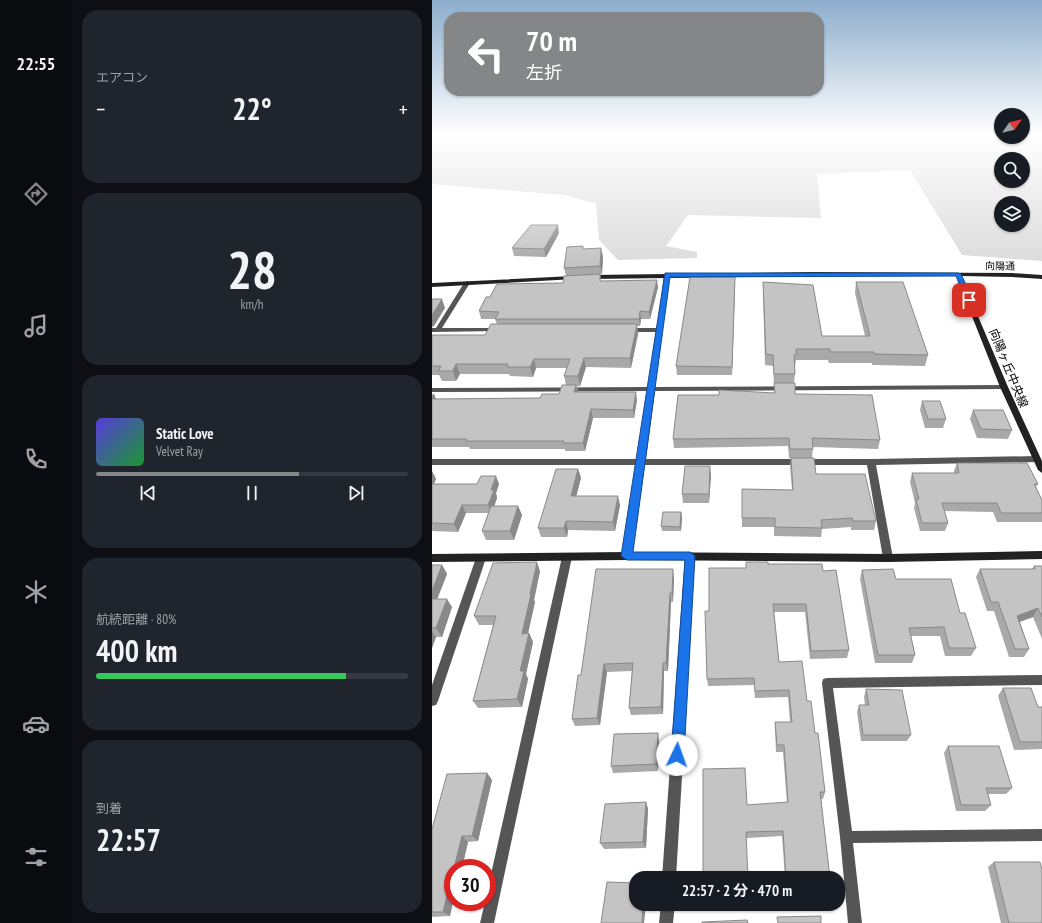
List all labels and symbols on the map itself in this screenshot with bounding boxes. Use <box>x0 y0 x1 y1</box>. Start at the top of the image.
north arrow <box>994 108 1030 144</box>
street label: 向陽通 <box>985 259 1015 273</box>
pin <box>952 283 986 317</box>
street label: 向陽ヶ丘中央線 <box>986 326 1032 410</box>
position arrow <box>656 734 698 776</box>
speed limit sign: 30 <box>444 859 496 911</box>

